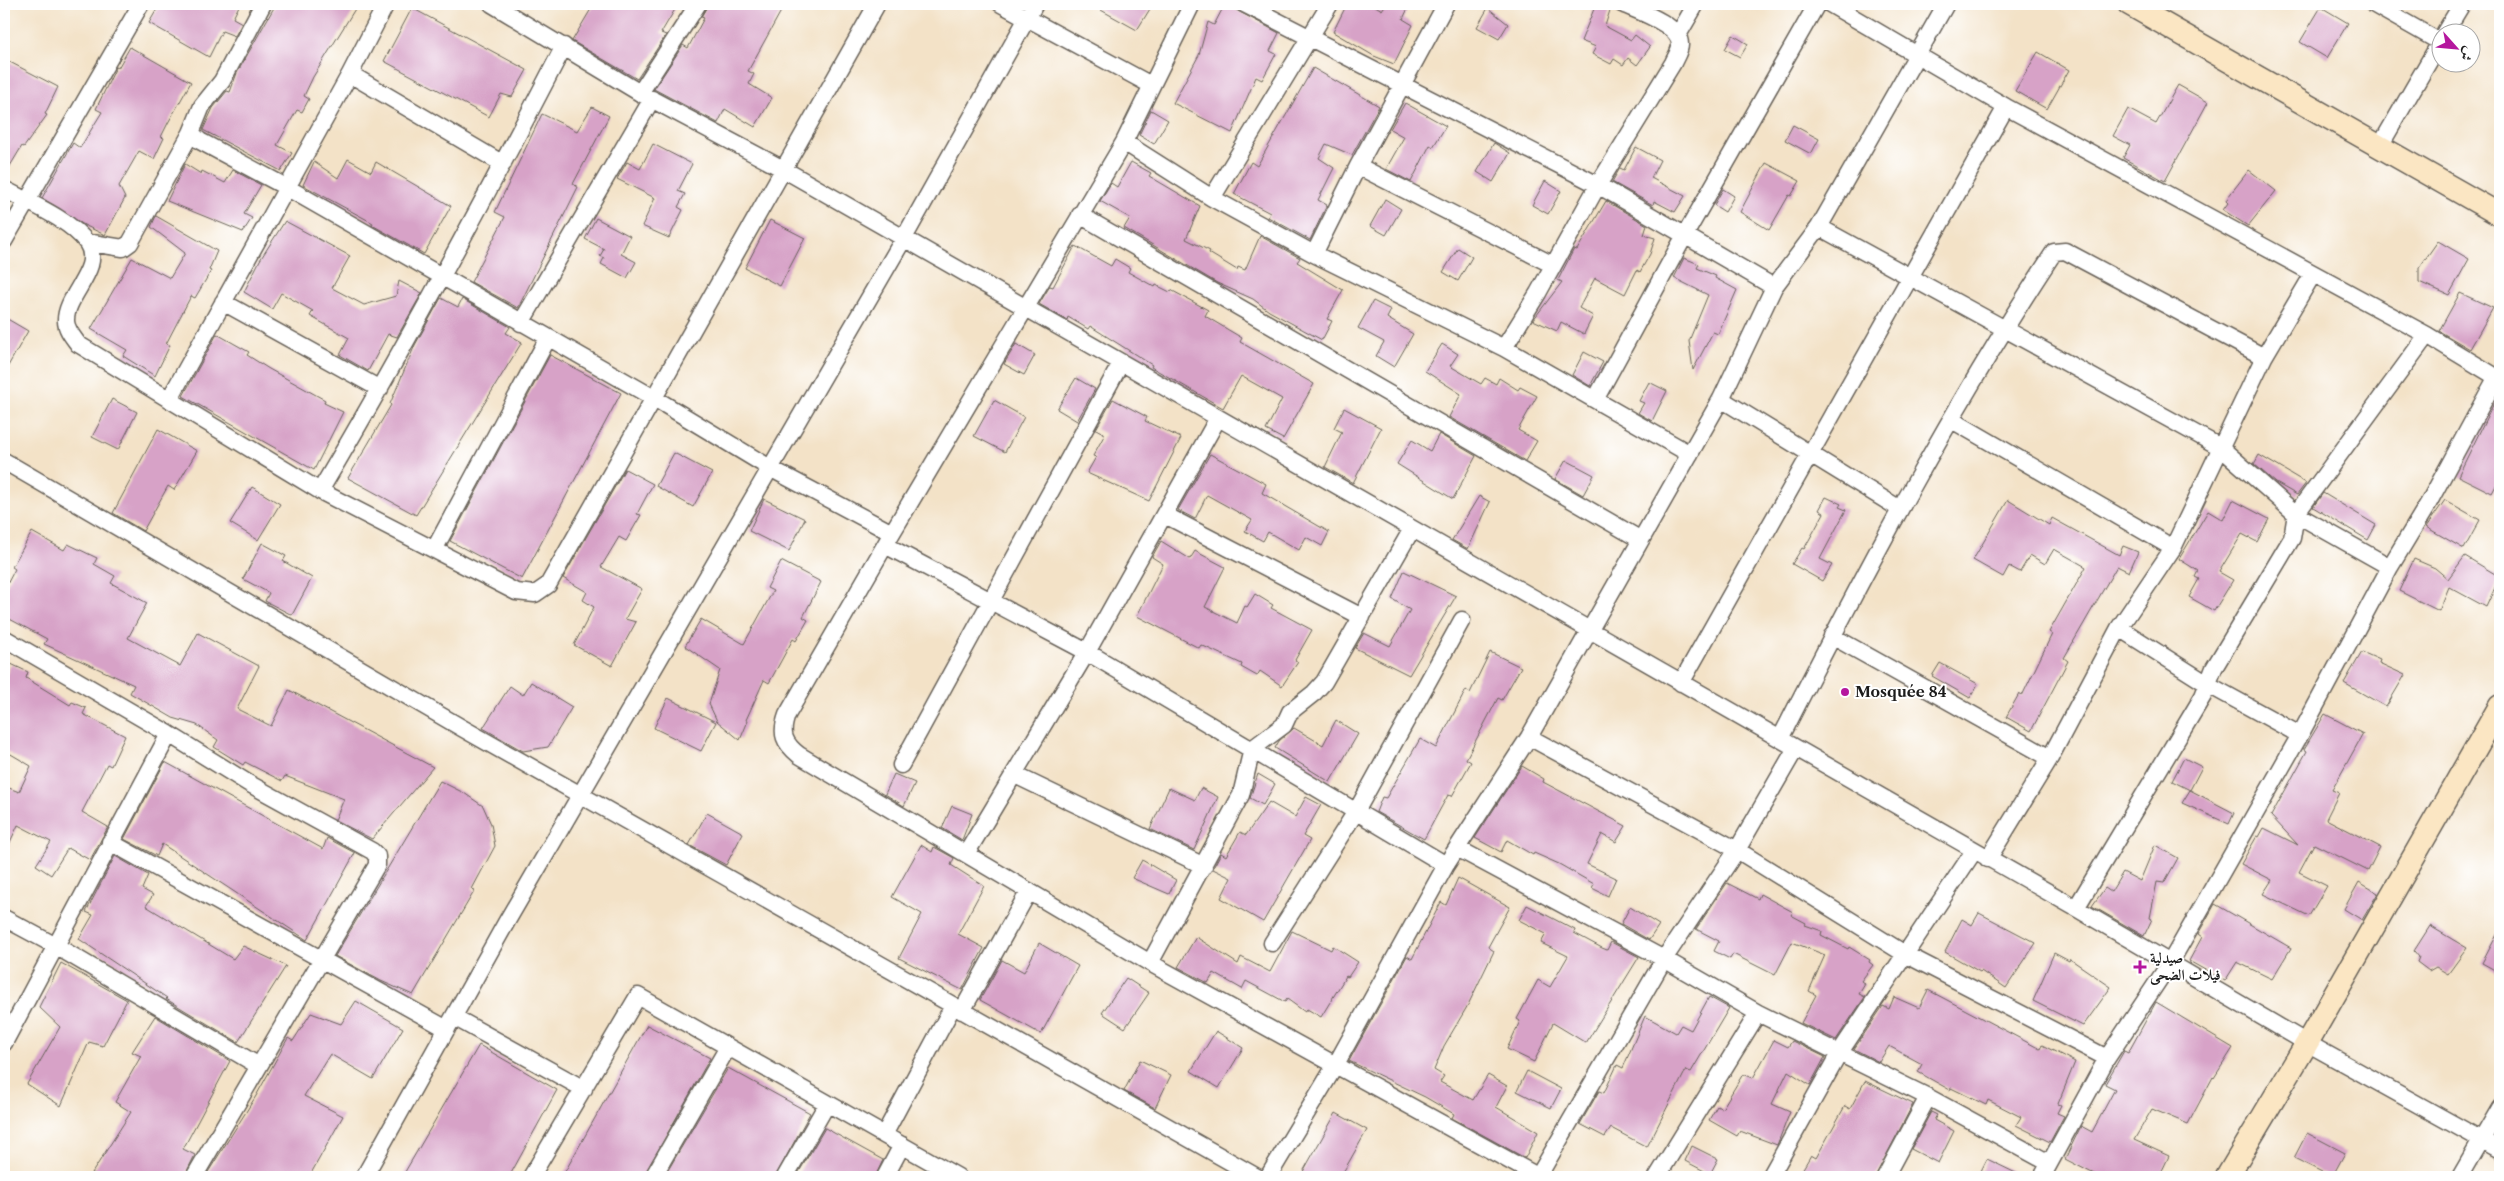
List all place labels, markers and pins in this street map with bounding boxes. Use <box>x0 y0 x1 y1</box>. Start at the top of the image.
place label: Mosquée 84 <box>1855 682 1947 701</box>
marker: Mosquée 84 <box>1839 686 1851 698</box>
place label: صيدلية فيلات الضحى <box>2150 948 2221 985</box>
marker: صيدلية فيلات الضحى <box>2134 961 2146 973</box>

